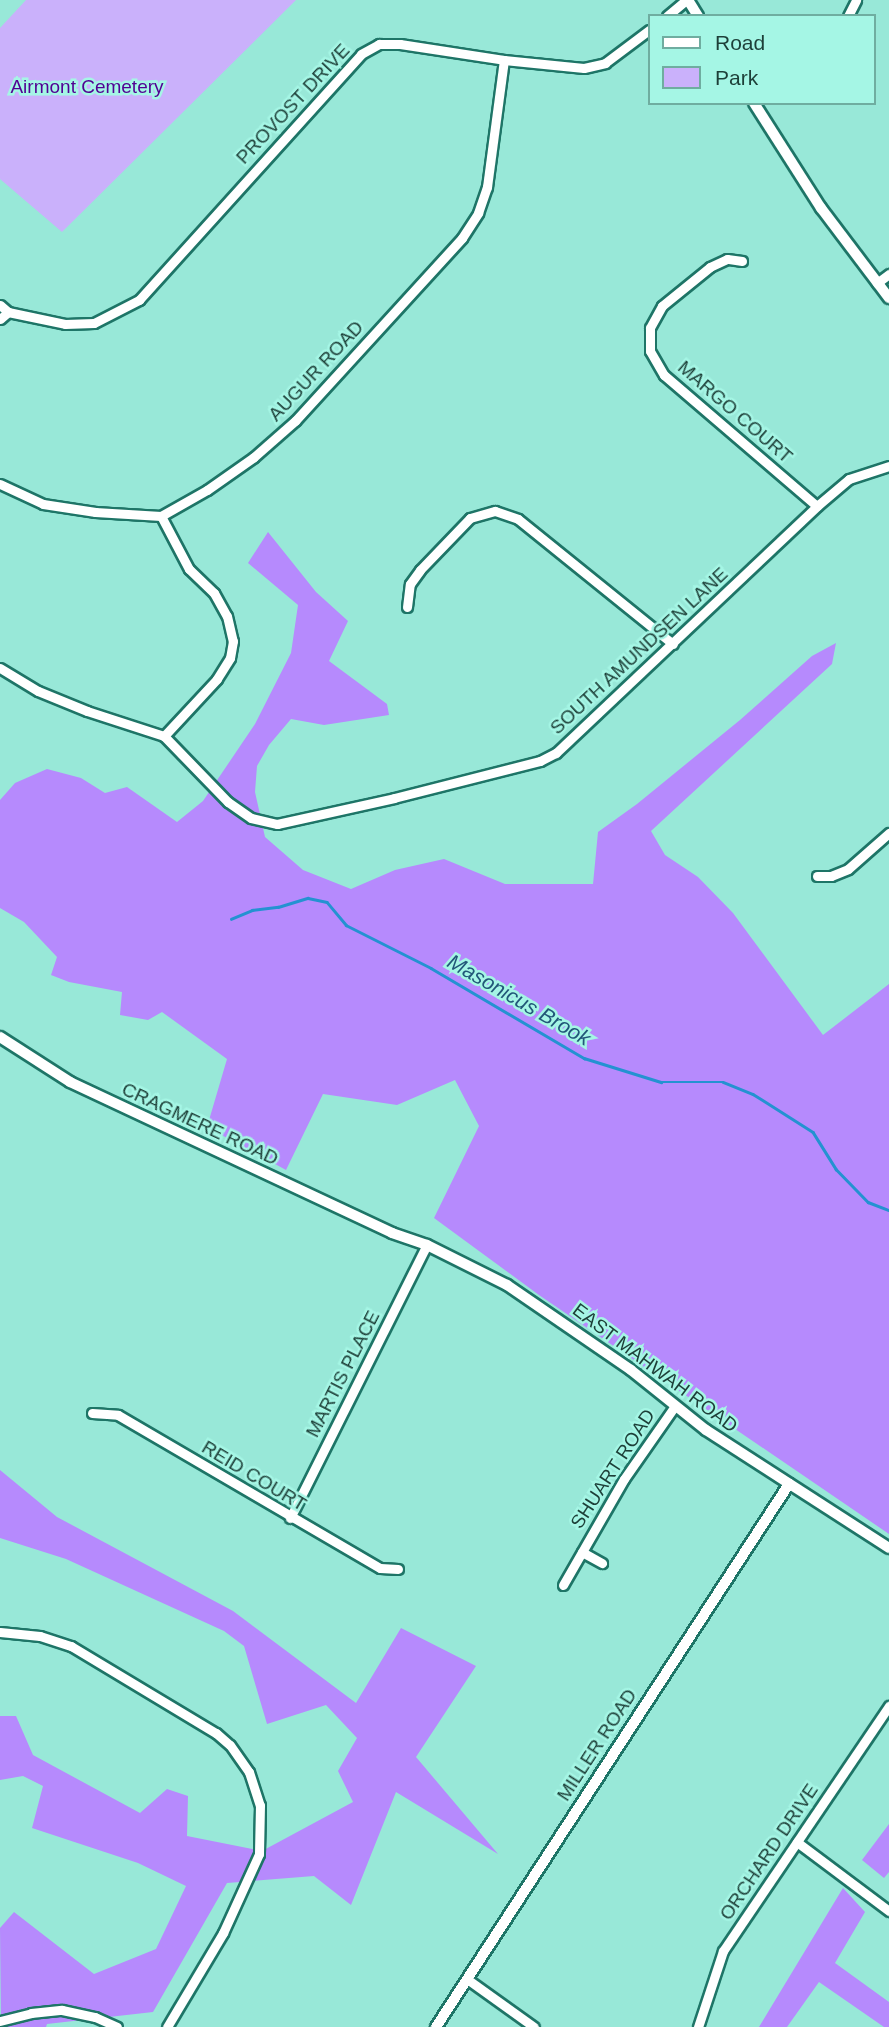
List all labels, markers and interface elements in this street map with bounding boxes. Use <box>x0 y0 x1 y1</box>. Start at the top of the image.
legend <box>648 14 875 105</box>
text: Road <box>715 31 765 54</box>
street label: PROVOST DRIVE <box>231 39 355 169</box>
text: Park <box>715 66 758 89</box>
park label: Airmont Cemetery <box>10 76 164 98</box>
street label: AUGUR ROAD <box>264 316 368 426</box>
street label: MARGO COURT <box>673 356 797 468</box>
street label: SOUTH AMUNDSEN LANE <box>545 562 733 740</box>
water label: Masonicus Brook <box>443 949 595 1051</box>
street label: CRAGMERE ROAD <box>118 1078 282 1170</box>
street label: EAST MAHWAH ROAD <box>568 1298 742 1438</box>
street label: MARTIS PLACE <box>301 1307 385 1441</box>
street label: SHUART ROAD <box>566 1405 660 1533</box>
street label: REID COURT <box>198 1436 310 1516</box>
street label: MILLER ROAD <box>552 1685 642 1805</box>
street label: ORCHARD DRIVE <box>715 1780 823 1924</box>

